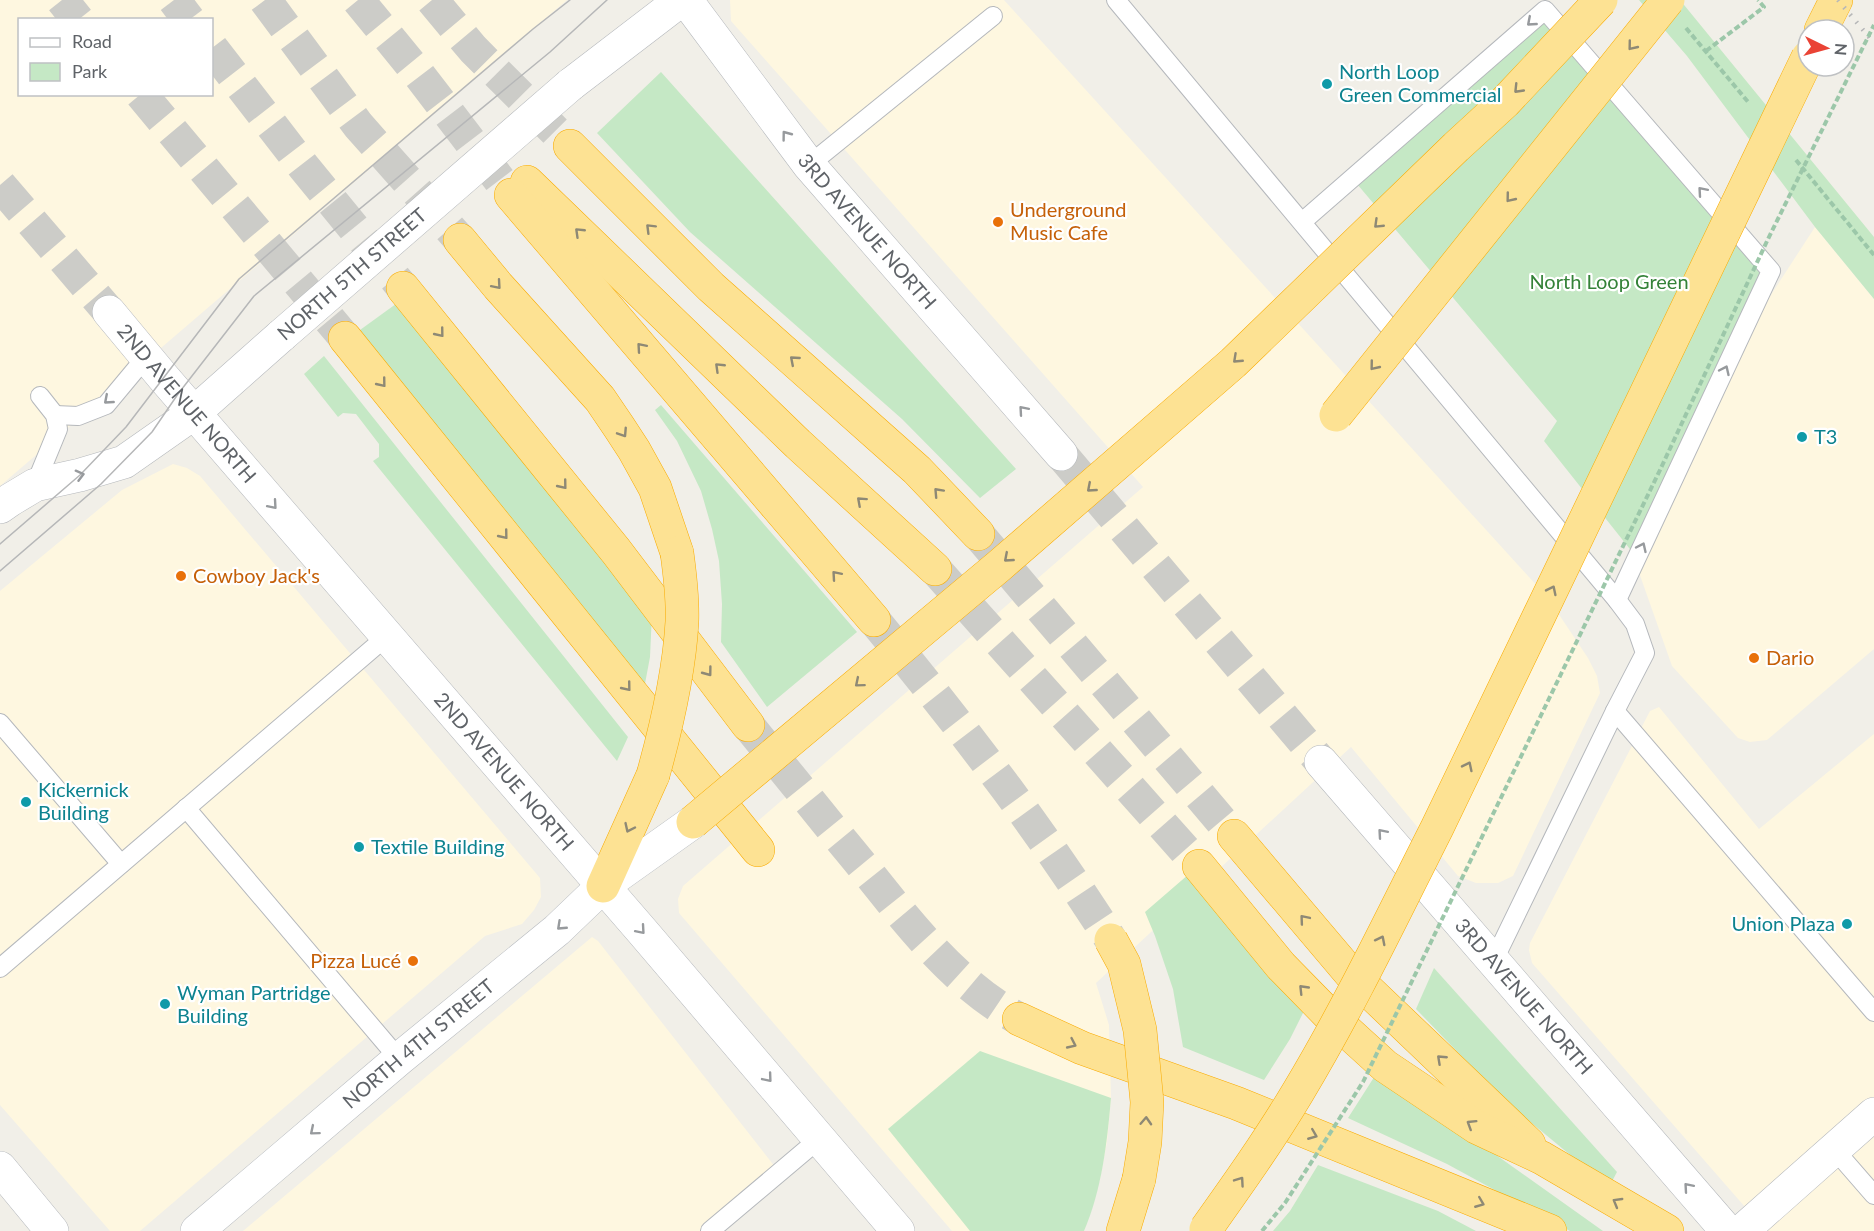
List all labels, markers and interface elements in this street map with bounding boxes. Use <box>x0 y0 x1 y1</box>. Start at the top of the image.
one-way arrow <box>1527 15 1537 26</box>
legend <box>18 18 213 96</box>
north arrow <box>1796 18 1856 78</box>
text: Road <box>72 30 112 52</box>
one-way arrow <box>1628 39 1639 50</box>
text: N <box>1831 42 1851 56</box>
place label: North Loop Green Commercial <box>1339 59 1502 106</box>
text: Park <box>72 60 108 82</box>
marker: North Loop Green Commercial <box>1320 77 1334 91</box>
one-way arrow <box>1514 82 1525 92</box>
one-way arrow <box>782 130 793 141</box>
street label: 3RD AVENUE NORTH <box>794 148 942 314</box>
one-way arrow <box>1698 187 1709 198</box>
one-way arrow <box>1506 191 1517 202</box>
place label: Underground Music Cafe <box>1010 197 1127 244</box>
street label: NORTH 5TH STREET <box>272 202 431 344</box>
marker: Underground Music Cafe <box>991 215 1005 229</box>
one-way arrow <box>1374 216 1385 227</box>
one-way arrow <box>647 224 658 235</box>
one-way arrow <box>575 228 585 239</box>
park label: North Loop Green <box>1529 269 1689 293</box>
one-way arrow <box>490 278 501 289</box>
street label: 2ND AVENUE NORTH <box>113 319 262 487</box>
one-way arrow <box>433 327 444 338</box>
one-way arrow <box>637 343 648 354</box>
one-way arrow <box>1234 352 1244 363</box>
one-way arrow <box>790 356 801 367</box>
one-way arrow <box>1371 359 1382 370</box>
one-way arrow <box>715 364 726 375</box>
one-way arrow <box>1717 366 1729 377</box>
one-way arrow <box>374 376 385 387</box>
one-way arrow <box>104 393 115 404</box>
one-way arrow <box>1019 406 1030 416</box>
place label: T3 <box>1814 424 1837 448</box>
one-way arrow <box>616 427 628 437</box>
marker: T3 <box>1795 430 1809 444</box>
one-way arrow <box>74 470 85 482</box>
one-way arrow <box>555 478 566 489</box>
one-way arrow <box>1087 480 1098 491</box>
one-way arrow <box>934 488 945 499</box>
one-way arrow <box>857 497 868 508</box>
one-way arrow <box>266 498 277 509</box>
one-way arrow <box>497 528 508 539</box>
one-way arrow <box>1635 542 1647 553</box>
one-way arrow <box>1004 551 1015 562</box>
place label: Cowboy Jack's <box>193 563 320 587</box>
marker: Cowboy Jack's <box>174 569 188 583</box>
one-way arrow <box>832 571 843 582</box>
one-way arrow <box>1545 585 1557 596</box>
place label: Dario <box>1766 645 1814 669</box>
marker: Dario <box>1747 651 1761 665</box>
one-way arrow <box>701 666 712 677</box>
one-way arrow <box>855 676 866 687</box>
one-way arrow <box>619 680 630 691</box>
street label: 2ND AVENUE NORTH <box>430 687 580 855</box>
one-way arrow <box>1460 761 1472 772</box>
place label: Kickernick Building <box>38 777 130 824</box>
marker: Kickernick Building <box>19 795 33 809</box>
one-way arrow <box>624 822 636 833</box>
one-way arrow <box>1378 829 1389 840</box>
place label: Textile Building <box>371 834 504 858</box>
marker: Textile Building <box>352 840 366 854</box>
place label: Union Plaza <box>1731 911 1835 935</box>
street label: 3RD AVENUE NORTH <box>1451 913 1599 1079</box>
one-way arrow <box>1301 915 1312 926</box>
marker: Union Plaza <box>1840 917 1854 931</box>
one-way arrow <box>557 919 568 930</box>
one-way arrow <box>634 923 645 934</box>
one-way arrow <box>1373 936 1385 947</box>
place label: Pizza Lucé <box>310 948 401 972</box>
marker: Pizza Lucé <box>406 954 420 968</box>
street label: NORTH 4TH STREET <box>337 973 499 1113</box>
place label: Wyman Partridge Building <box>177 980 331 1027</box>
one-way arrow <box>1300 985 1311 996</box>
marker: Wyman Partridge Building <box>158 997 172 1011</box>
one-way arrow <box>1065 1036 1076 1048</box>
one-way arrow <box>1437 1055 1448 1066</box>
one-way arrow <box>761 1071 772 1082</box>
one-way arrow <box>1139 1117 1152 1126</box>
one-way arrow <box>1467 1119 1477 1131</box>
one-way arrow <box>310 1124 321 1135</box>
one-way arrow <box>1307 1128 1318 1140</box>
one-way arrow <box>1233 1176 1244 1187</box>
one-way arrow <box>1685 1183 1696 1194</box>
one-way arrow <box>1474 1196 1485 1208</box>
one-way arrow <box>1613 1197 1623 1209</box>

